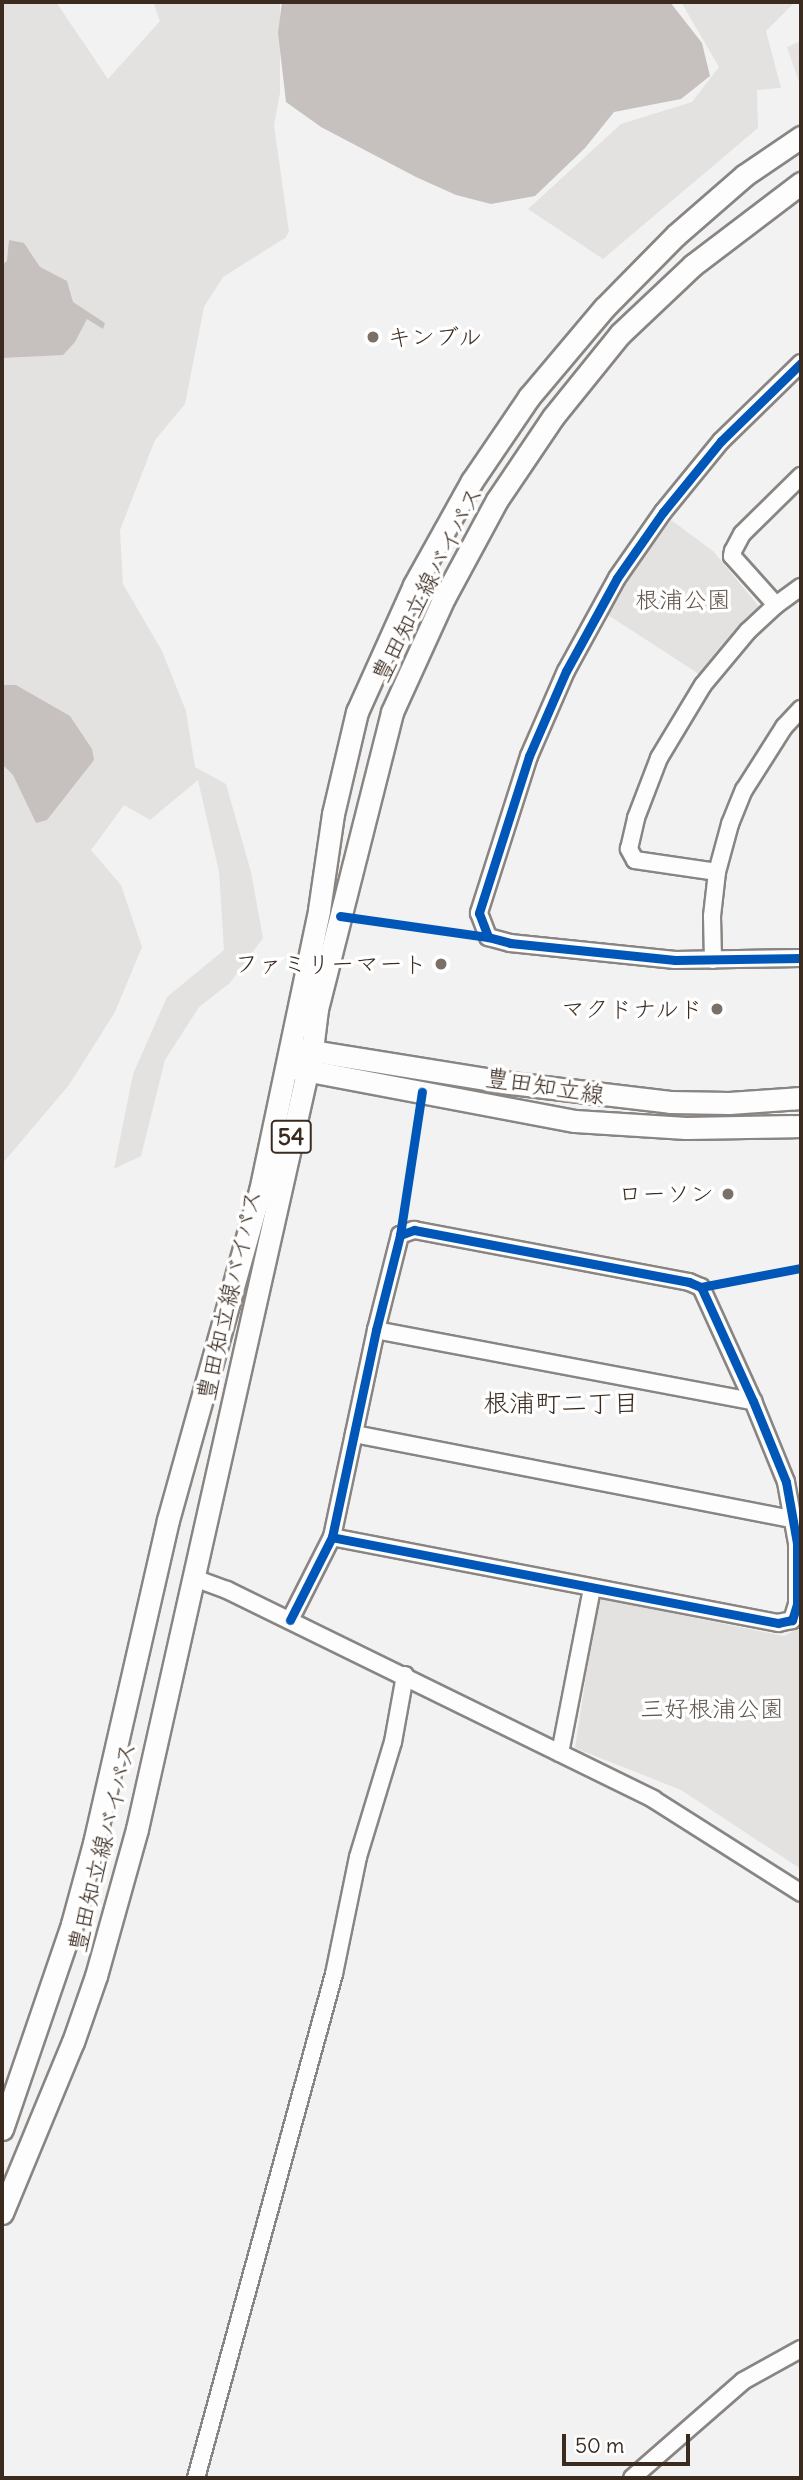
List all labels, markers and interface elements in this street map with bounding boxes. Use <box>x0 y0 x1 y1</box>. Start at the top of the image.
place label: キンブル <box>387 323 483 351</box>
marker: キンブル <box>365 329 381 345</box>
street label: 豊田知立線バイパス <box>365 481 489 687</box>
park label: 根浦公園 <box>635 586 731 614</box>
place label: ファミリーマート <box>235 950 427 978</box>
marker: ファミリーマート <box>433 956 449 972</box>
place label: マクドナルド <box>559 995 703 1023</box>
marker: マクドナルド <box>709 1001 725 1017</box>
street label: 豊田知立線 <box>483 1062 607 1110</box>
road number: 54 <box>270 1118 312 1156</box>
place label: ローソン <box>618 1180 714 1208</box>
marker: ローソン <box>720 1186 736 1202</box>
street label: 豊田知立線バイパス <box>191 1187 267 1403</box>
district label: 根浦町二丁目 <box>483 1387 639 1419</box>
park label: 三好根浦公園 <box>640 1695 784 1723</box>
street label: 豊田知立線バイパス <box>62 1739 142 1955</box>
scale bar <box>565 2420 693 2464</box>
text: 50 m <box>575 2432 624 2459</box>

